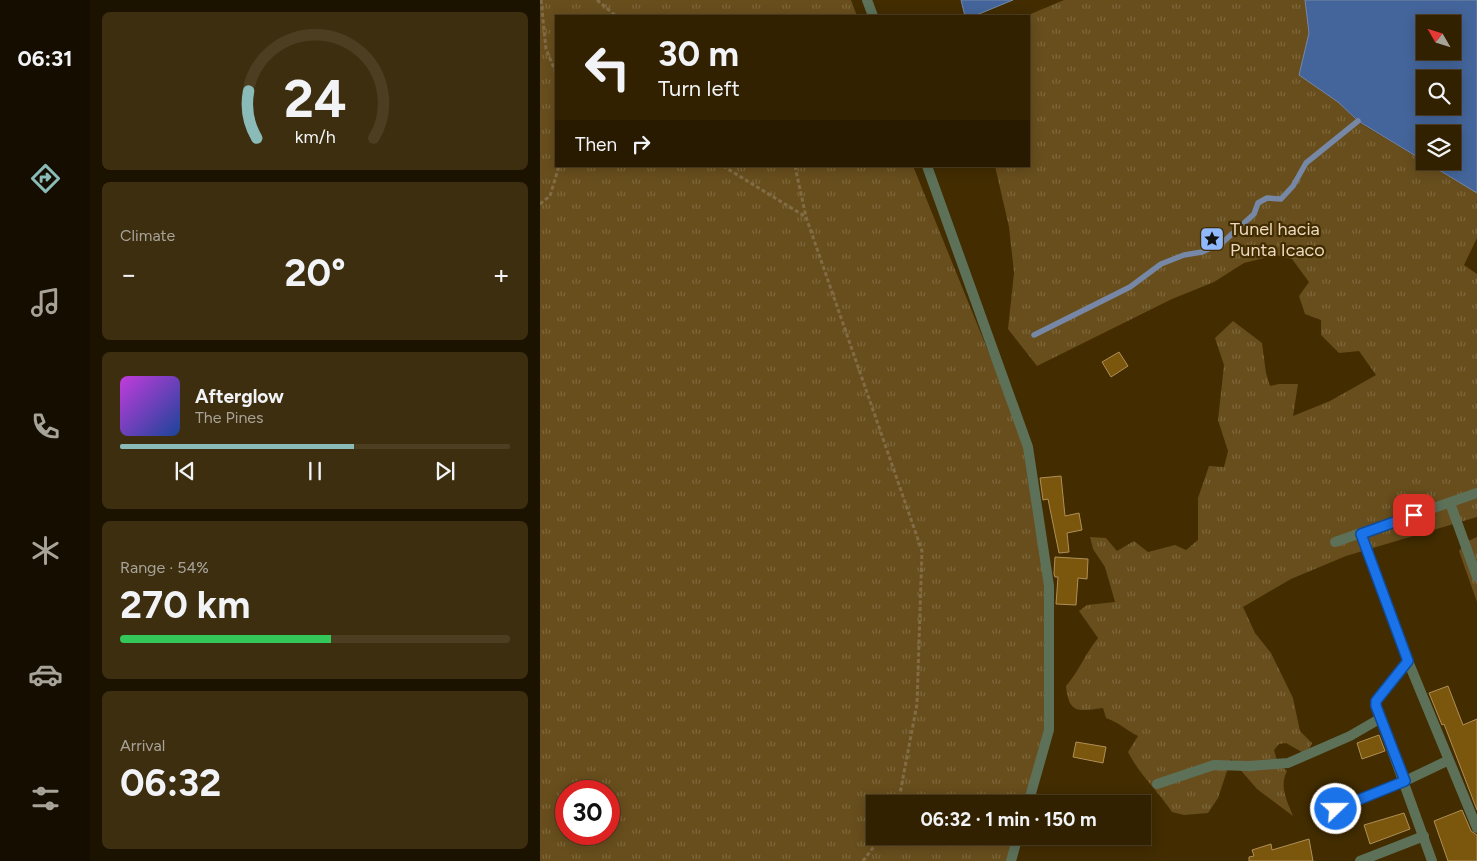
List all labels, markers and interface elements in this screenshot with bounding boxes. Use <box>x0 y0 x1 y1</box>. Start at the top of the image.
north arrow <box>1416 15 1461 60</box>
map controls <box>1416 15 1461 170</box>
text: 30 m <box>658 33 739 75</box>
icon: left <box>575 35 640 100</box>
text: 06:31 <box>17 45 73 72</box>
text: 24 <box>283 68 347 130</box>
button: search <box>1416 70 1461 115</box>
text: Turn left <box>658 75 740 102</box>
button: layers <box>1416 125 1461 170</box>
text: km/h <box>295 126 335 147</box>
icon: right <box>627 130 655 158</box>
text: Then <box>575 133 617 156</box>
icon: directions <box>28 161 63 196</box>
place label: Tunel hacia Punta Icaco <box>1230 218 1325 261</box>
text: Climate <box>120 226 175 245</box>
place icon: Tunel hacia Punta Icaco <box>1199 226 1225 252</box>
text: 20° <box>285 250 346 296</box>
text: − <box>120 257 137 291</box>
text: + <box>493 257 510 291</box>
icon: music <box>28 285 63 320</box>
text: Afterglow <box>195 385 284 408</box>
text: The Pines <box>195 408 264 427</box>
icon: phone <box>28 409 63 444</box>
icon: previous <box>171 457 199 485</box>
icon: pause <box>301 457 329 485</box>
icon: next <box>431 457 459 485</box>
pin <box>1393 494 1435 536</box>
icon: arrive <box>1400 501 1428 529</box>
icon: climate <box>28 533 63 568</box>
text: Range · 54% <box>120 558 209 577</box>
text: 270 km <box>120 582 250 628</box>
icon: car <box>28 657 63 692</box>
text: Arrival <box>120 736 165 755</box>
text: 06:32 <box>120 760 221 806</box>
speed limit sign: 30 <box>555 780 620 845</box>
icon: filters <box>28 781 63 816</box>
position arrow <box>1309 782 1361 834</box>
text: 06:32 · 1 min · 150 m <box>921 808 1096 831</box>

